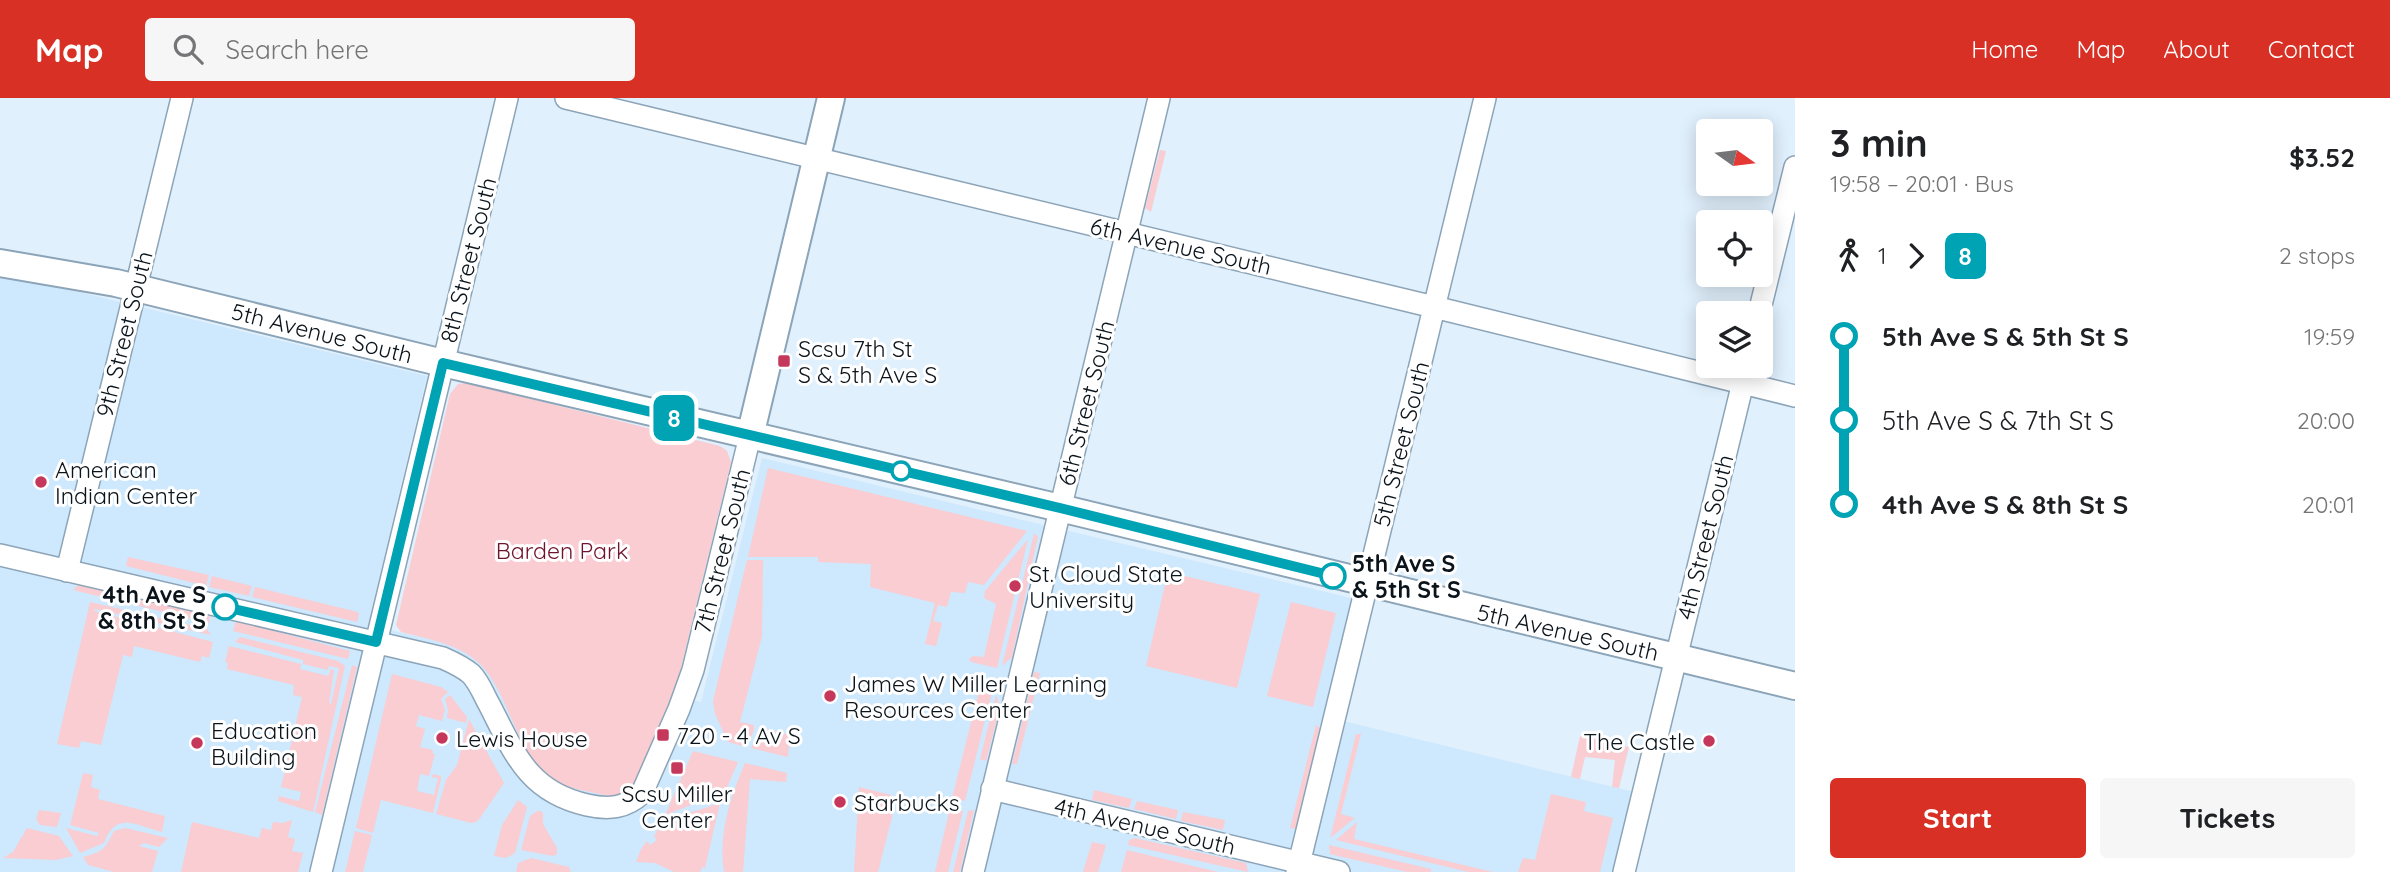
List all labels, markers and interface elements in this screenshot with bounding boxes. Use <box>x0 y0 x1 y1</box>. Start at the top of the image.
search box <box>145 18 635 81</box>
text: Map <box>35 29 103 70</box>
icon: search <box>169 30 207 68</box>
text: Search here <box>225 33 369 66</box>
text: Home <box>1971 34 2038 64</box>
text: Map <box>2076 34 2125 64</box>
text: About <box>2163 34 2230 64</box>
text: Contact <box>2268 34 2355 64</box>
north arrow <box>1696 119 1773 196</box>
map controls <box>1696 119 1773 378</box>
text: 3 min <box>1830 119 1928 167</box>
text: $3.52 <box>2289 141 2355 174</box>
text: 19:58 – 20:01 · Bus <box>1830 169 2014 198</box>
street label: 8th Street South <box>433 174 503 346</box>
button: locate <box>1696 210 1773 287</box>
street label: 6th Avenue South <box>1087 211 1275 281</box>
icon: walk <box>1830 237 1868 275</box>
icon: forward <box>1897 237 1935 275</box>
text: 1 <box>1878 241 1887 270</box>
text: 8 <box>1959 241 1972 271</box>
text: 2 stops <box>2279 241 2355 270</box>
street label: 9th Street South <box>89 248 159 420</box>
street label: 5th Avenue South <box>229 297 415 369</box>
button: layers <box>1696 301 1773 378</box>
street label: 6th Street South <box>1051 317 1121 489</box>
text: 5th Ave S & 5th St S <box>1882 320 2129 353</box>
text: 19:59 <box>2304 322 2355 351</box>
place label: Scsu 7th St S & 5th Ave S <box>798 334 937 389</box>
marker: Scsu 7th St S & 5th Ave S <box>776 353 792 369</box>
street label: 5th Street South <box>1366 358 1436 530</box>
line badge: 8 <box>651 395 697 441</box>
text: 8 <box>667 403 681 433</box>
text: 5th Ave S & 7th St S <box>1882 404 2114 437</box>
text: 20:00 <box>2297 406 2355 435</box>
street label: 4th Street South <box>1670 451 1740 623</box>
place label: American Indian Center <box>55 455 197 510</box>
unlabelled marker <box>891 461 911 481</box>
street label: 7th Street South <box>688 466 756 636</box>
marker: American Indian Center <box>33 474 49 490</box>
text: 4th Ave S & 8th St S <box>1882 488 2128 521</box>
text: 20:01 <box>2302 490 2355 519</box>
park label: Barden Park <box>496 536 628 565</box>
place label: 5th Ave S & 5th St S <box>1352 549 1461 604</box>
place label: St. Cloud State University <box>1029 559 1183 614</box>
marker: 5th Ave S & 5th St S <box>1320 563 1346 589</box>
marker: St. Cloud State University <box>1007 578 1023 594</box>
place label: 4th Ave S & 8th St S <box>98 580 206 635</box>
marker: 4th Ave S & 8th St S <box>212 594 238 620</box>
street label: 5th Avenue South <box>1474 597 1662 667</box>
place label: James W Miller Learning Resources Center <box>844 669 1107 724</box>
marker: James W Miller Learning Resources Center <box>822 688 838 704</box>
place label: Education Building <box>211 716 317 771</box>
place label: 720 - 4 Av S <box>677 721 801 750</box>
place label: Lewis House <box>456 724 588 753</box>
marker: 720 - 4 Av S <box>655 727 671 743</box>
place label: The Castle <box>1583 727 1695 756</box>
marker: Lewis House <box>434 730 450 746</box>
marker: The Castle <box>1701 733 1717 749</box>
marker: Education Building <box>189 735 205 751</box>
marker: Scsu Miller Center <box>669 760 685 776</box>
button: Start <box>1830 778 2086 858</box>
button: Tickets <box>2100 778 2355 858</box>
place label: Scsu Miller Center <box>621 779 733 834</box>
place label: Starbucks <box>854 788 959 817</box>
street label: 4th Avenue South <box>1052 791 1238 861</box>
marker: Starbucks <box>832 794 848 810</box>

